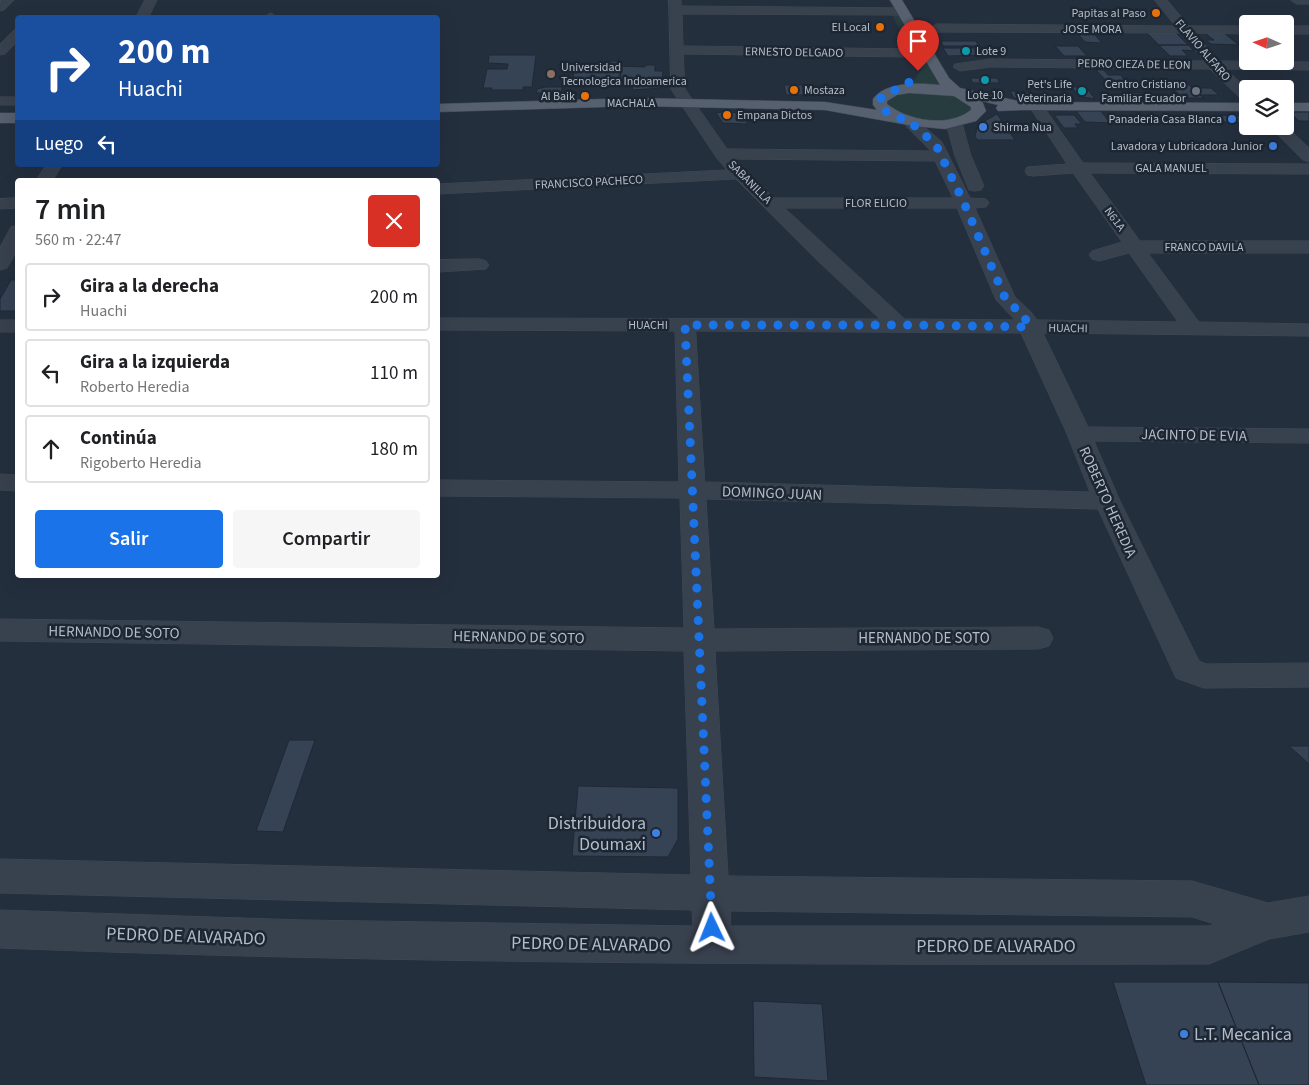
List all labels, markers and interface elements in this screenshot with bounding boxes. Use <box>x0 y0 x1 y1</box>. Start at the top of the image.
place label: Papitas al Paso <box>1071 5 1146 22</box>
marker: Papitas al Paso <box>1150 7 1162 19</box>
north arrow <box>1239 15 1294 70</box>
map controls <box>1239 15 1294 135</box>
street label: FLAVIO ALFARO <box>1171 16 1234 85</box>
place label: El Local <box>832 19 870 36</box>
pin <box>897 20 939 71</box>
marker: El Local <box>874 21 886 33</box>
street label: JOSE MORA <box>1063 21 1122 38</box>
text: 200 m <box>118 27 210 77</box>
icon: arrive <box>904 27 932 55</box>
icon: right <box>35 35 100 100</box>
street label: ERNESTO DELGADO <box>745 43 843 62</box>
place label: Lote 9 <box>976 43 1006 60</box>
marker: Lote 9 <box>960 45 972 57</box>
street label: PEDRO CIEZA DE LEON <box>1077 55 1191 74</box>
place label: Universidad Tecnologica Indoamerica <box>561 59 687 90</box>
marker: Universidad Tecnologica Indoamerica <box>545 68 557 80</box>
text: Huachi <box>118 73 183 105</box>
marker: Lote 10 <box>979 74 991 86</box>
place label: Pet's Life Veterinaria <box>1017 76 1072 107</box>
place label: Centro Cristiano Familiar Ecuador <box>1101 76 1187 107</box>
button: layers <box>1239 80 1294 135</box>
place label: Mostaza <box>804 82 845 99</box>
marker: Mostaza <box>788 84 800 96</box>
marker: Pet's Life Veterinaria <box>1076 85 1088 97</box>
marker: Centro Cristiano Familiar Ecuador <box>1190 85 1202 97</box>
place label: Lote 10 <box>967 87 1003 104</box>
place label: Al Baik <box>541 88 575 105</box>
marker: Al Baik <box>579 90 591 102</box>
street label: MACHALA <box>607 95 656 112</box>
place label: Empana Dictos <box>737 107 812 124</box>
marker: Empana Dictos <box>721 109 733 121</box>
place label: Panaderia Casa Blanca <box>1108 111 1222 128</box>
marker: Panaderia Casa Blanca <box>1226 113 1238 125</box>
place label: Shirma Nua <box>993 119 1052 136</box>
marker: Shirma Nua <box>977 121 989 133</box>
icon: left <box>93 130 121 158</box>
text: Luego <box>35 131 83 158</box>
place label: Lavadora y Lubricadora Junior <box>1111 138 1264 155</box>
marker: Lavadora y Lubricadora Junior <box>1267 140 1279 152</box>
street label: SABANILLA <box>724 157 776 208</box>
street label: GALA MANUEL <box>1135 160 1207 177</box>
street label: FRANCISCO PACHECO <box>534 171 644 194</box>
text: 7 min <box>35 188 106 231</box>
button: close <box>368 195 420 247</box>
street label: FLOR ELICIO <box>845 195 907 212</box>
street label: N61A <box>1100 204 1129 235</box>
text: 560 m · 22:47 <box>35 229 122 251</box>
street label: FRANCO DAVILA <box>1164 239 1244 256</box>
text: Gira a la derecha <box>80 273 219 300</box>
icon: right <box>37 283 65 311</box>
text: 200 m <box>370 284 418 311</box>
text: Huachi <box>80 300 127 322</box>
street label: HUACHI <box>628 317 668 334</box>
street label: HUACHI <box>1048 320 1088 337</box>
text: Gira a la izquierda <box>80 349 230 376</box>
icon: left <box>37 359 65 387</box>
text: 110 m <box>370 360 418 387</box>
text: Roberto Heredia <box>80 376 190 398</box>
street label: JACINTO DE EVIA <box>1141 424 1248 447</box>
text: Continúa <box>80 425 157 452</box>
icon: ahead <box>37 435 65 463</box>
text: 180 m <box>370 436 418 463</box>
street label: ROBERTO HEREDIA <box>1074 443 1142 562</box>
text: Rigoberto Heredia <box>80 452 202 474</box>
street label: DOMINGO JUAN <box>721 481 823 506</box>
button: Salir <box>35 510 223 568</box>
button: Compartir <box>233 510 420 568</box>
street label: HERNANDO DE SOTO <box>48 621 180 644</box>
street label: HERNANDO DE SOTO <box>453 626 585 649</box>
street label: HERNANDO DE SOTO <box>858 628 990 649</box>
place label: Distribuidora Doumaxi <box>548 811 646 857</box>
marker: Distribuidora Doumaxi <box>650 827 662 839</box>
position arrow <box>685 901 737 953</box>
street label: PEDRO DE ALVARADO <box>106 921 266 952</box>
street label: PEDRO DE ALVARADO <box>511 931 671 958</box>
street label: PEDRO DE ALVARADO <box>916 934 1076 959</box>
place label: L.T. Mecanica <box>1194 1022 1292 1047</box>
marker: L.T. Mecanica <box>1178 1028 1190 1040</box>

